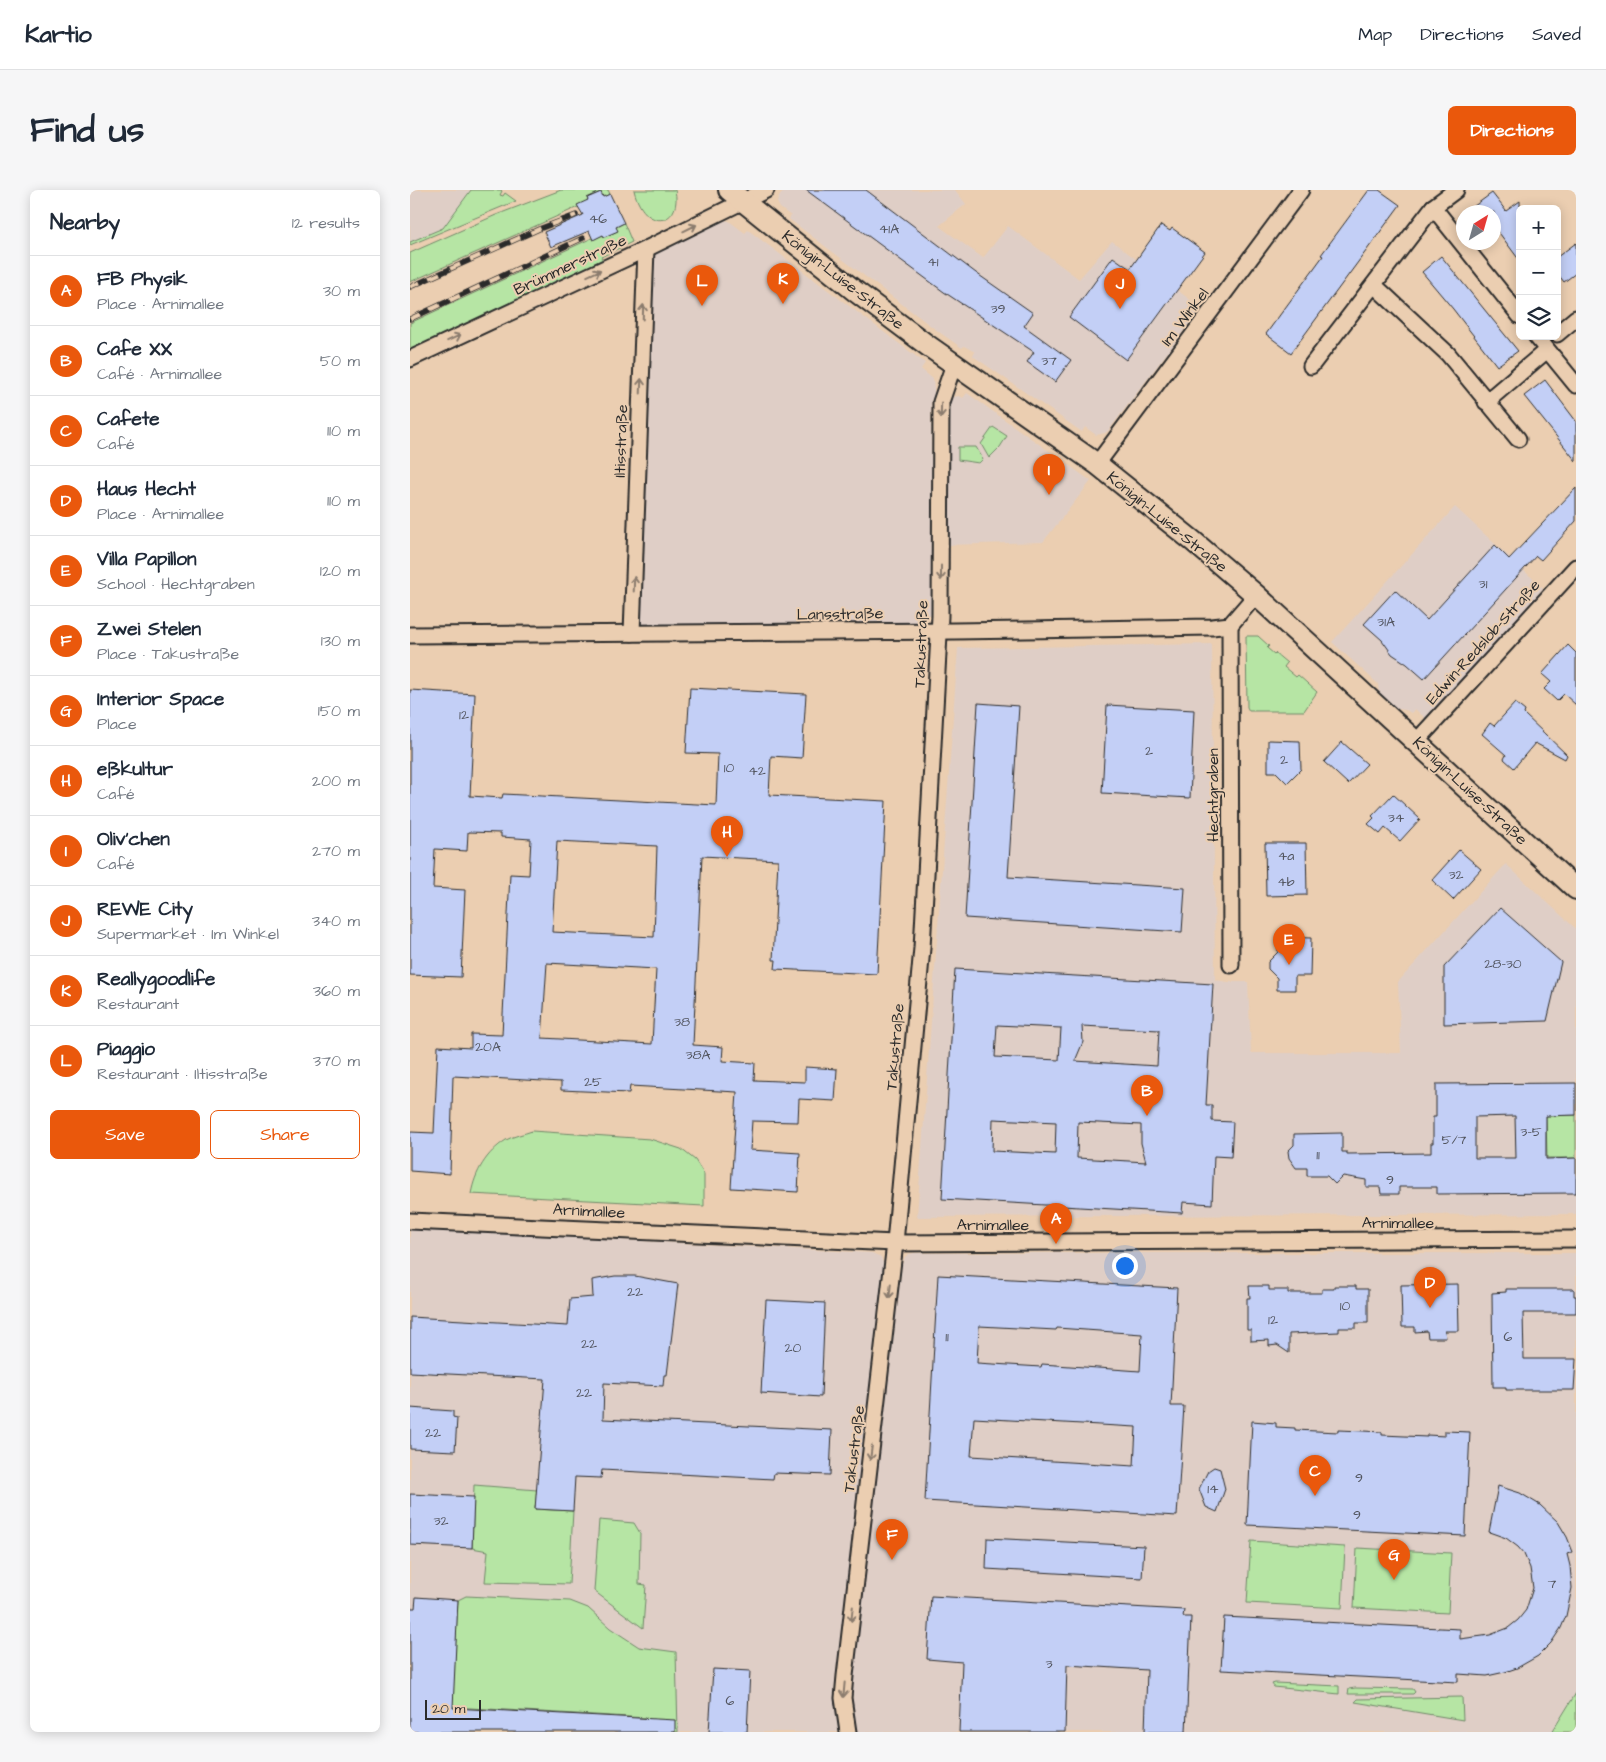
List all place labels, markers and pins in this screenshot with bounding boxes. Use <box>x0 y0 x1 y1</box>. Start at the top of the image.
pin: K <box>767 263 799 304</box>
pin: L <box>686 265 718 306</box>
pin: J <box>1104 268 1136 309</box>
pin: I <box>1033 454 1065 495</box>
pin: H <box>711 816 743 857</box>
pin: E <box>1273 924 1305 965</box>
pin: B <box>1131 1075 1163 1116</box>
pin: A <box>1040 1203 1072 1244</box>
pin: D <box>1414 1267 1446 1308</box>
pin: C <box>1299 1455 1331 1496</box>
pin: F <box>876 1519 908 1560</box>
pin: G <box>1378 1539 1410 1580</box>

